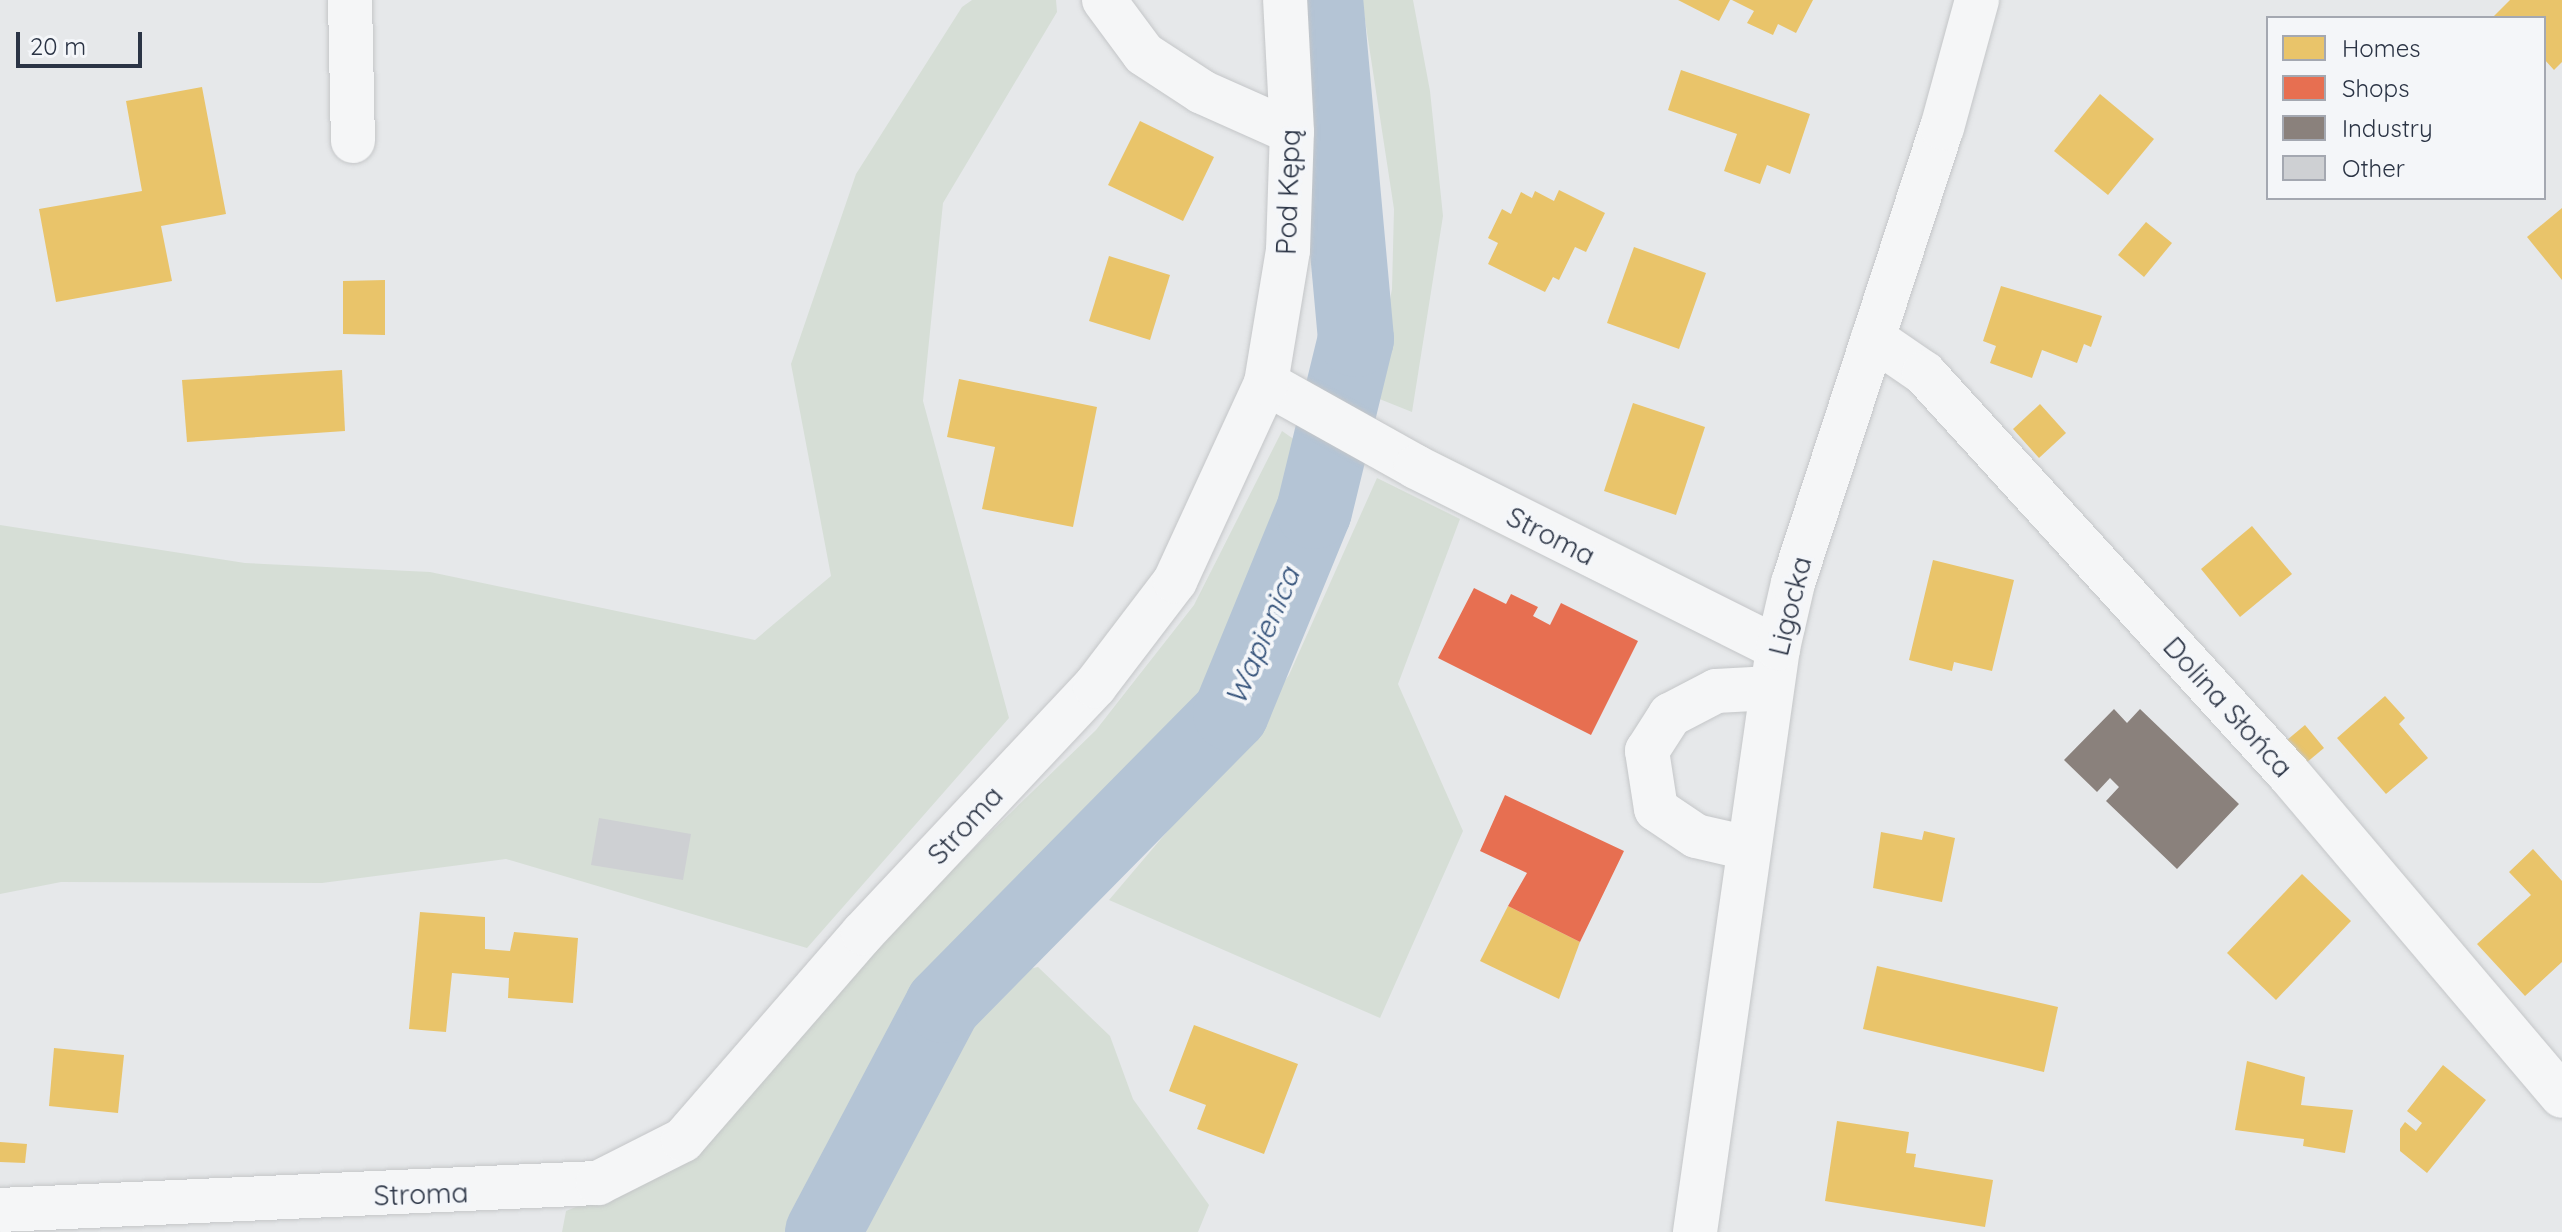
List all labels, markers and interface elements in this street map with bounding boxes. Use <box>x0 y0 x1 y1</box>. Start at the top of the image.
scale bar <box>20 16 146 66</box>
legend <box>2266 16 2546 200</box>
text: 20 m <box>30 31 86 61</box>
text: Homes <box>2342 33 2420 63</box>
text: Shops <box>2342 73 2409 103</box>
text: Industry <box>2342 113 2433 143</box>
street label: Pod Kępą <box>1269 128 1307 256</box>
text: Other <box>2342 153 2405 183</box>
street label: Stroma <box>1501 500 1601 572</box>
street label: Ligocka <box>1761 553 1819 659</box>
water label: Wapienica <box>1217 562 1307 710</box>
street label: Dolina Słońca <box>2156 630 2300 784</box>
street label: Stroma <box>920 779 1010 871</box>
street label: Stroma <box>373 1176 469 1212</box>

